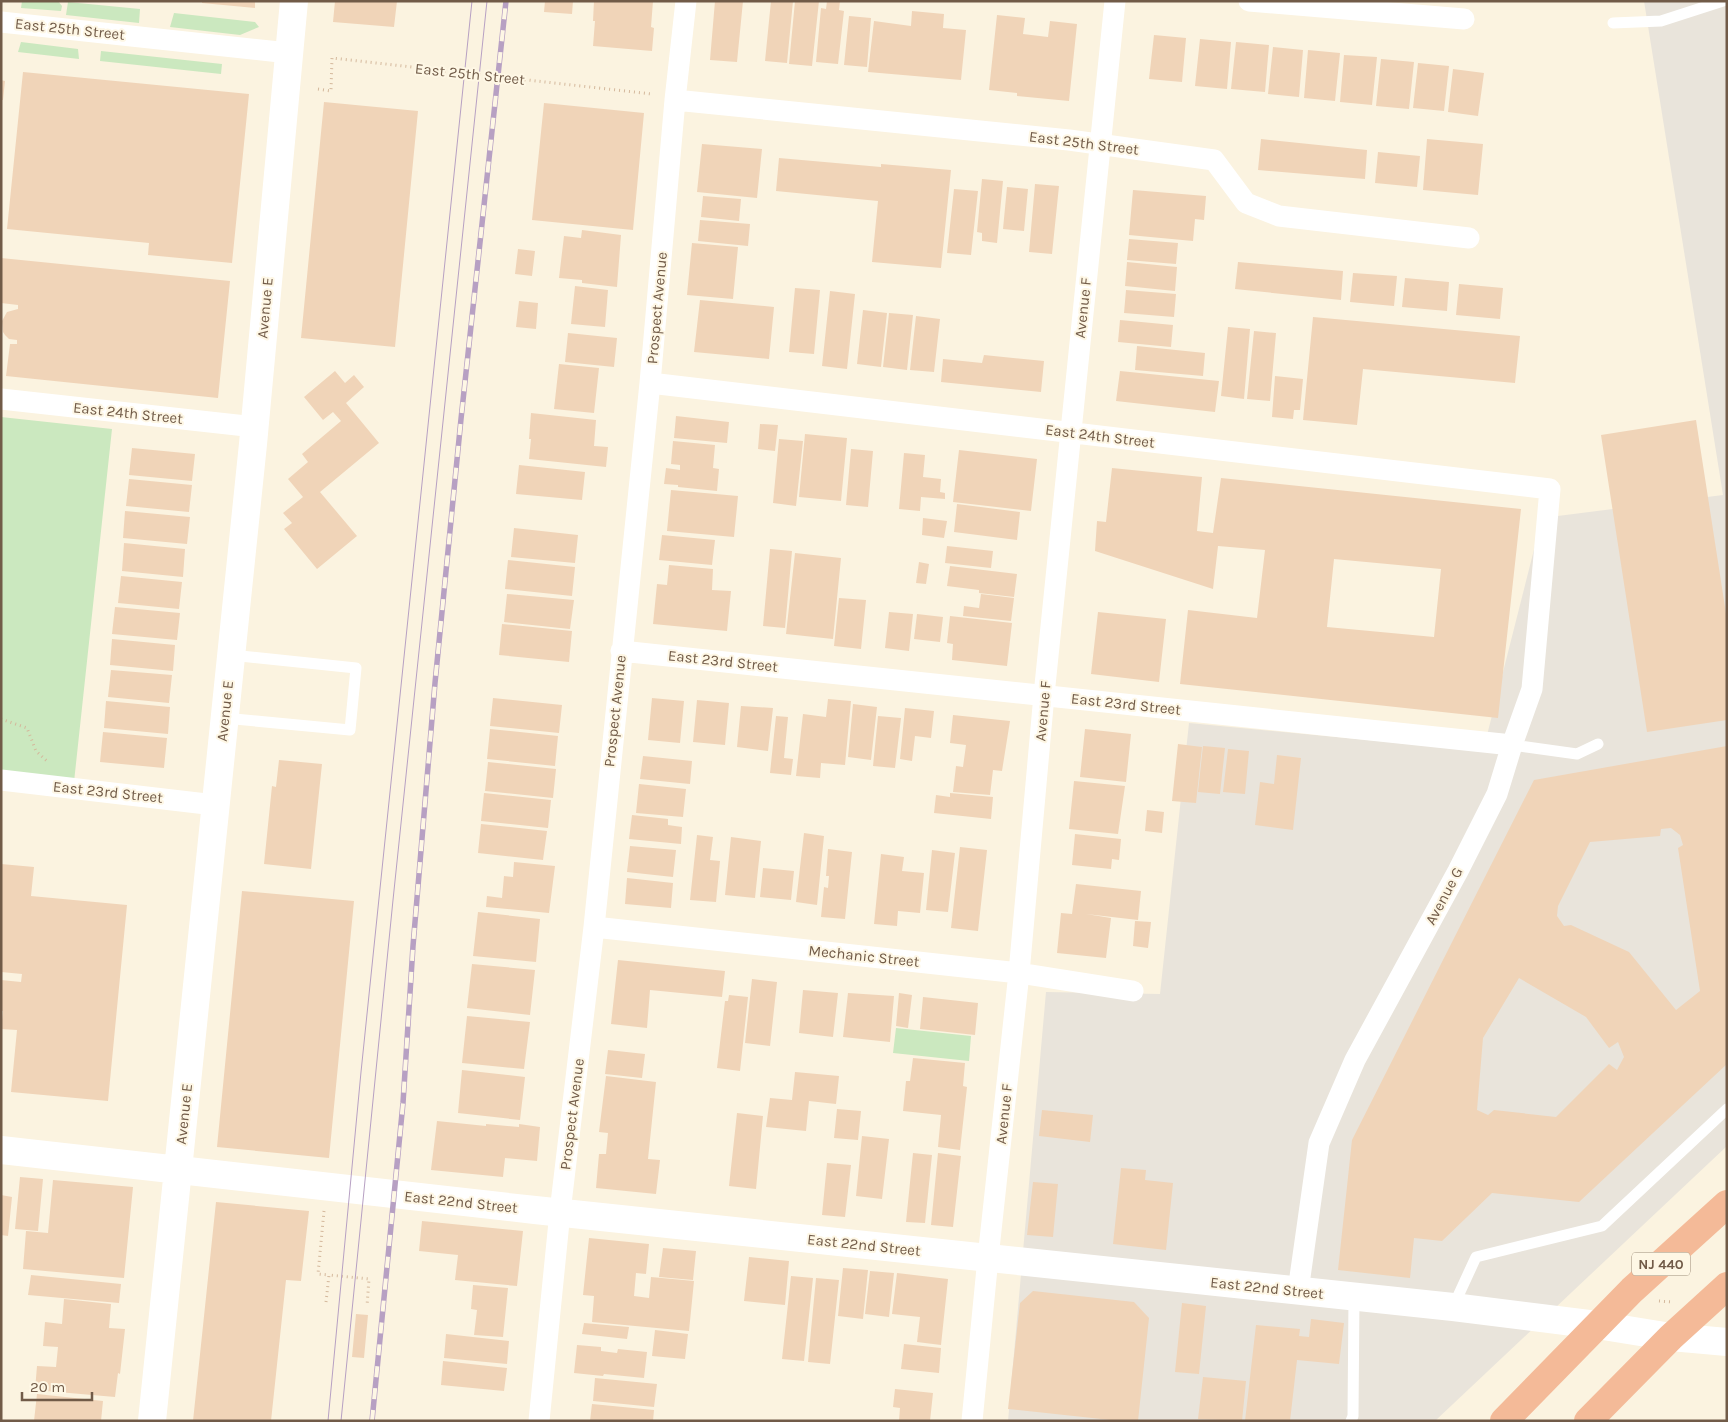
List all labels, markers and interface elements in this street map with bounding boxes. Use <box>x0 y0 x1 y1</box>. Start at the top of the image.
street label: East 25th Street <box>14 14 126 44</box>
street label: East 25th Street <box>414 59 526 89</box>
street label: East 25th Street <box>1028 127 1140 159</box>
street label: Prospect Avenue <box>643 251 671 365</box>
street label: Avenue E <box>253 277 277 339</box>
street label: Avenue F <box>1071 277 1095 339</box>
street label: East 24th Street <box>72 398 184 428</box>
street label: East 24th Street <box>1044 420 1156 452</box>
street label: East 23rd Street <box>667 646 779 676</box>
street label: Prospect Avenue <box>600 654 630 768</box>
street label: Avenue E <box>213 680 237 742</box>
street label: Avenue F <box>1031 680 1055 742</box>
street label: East 23rd Street <box>1070 689 1182 719</box>
street label: East 23rd Street <box>52 777 164 807</box>
street label: Avenue G <box>1421 864 1467 928</box>
street label: Mechanic Street <box>808 941 921 971</box>
street label: Prospect Avenue <box>556 1057 588 1171</box>
street label: Avenue E <box>172 1083 196 1145</box>
street label: Avenue F <box>992 1083 1016 1145</box>
street label: East 22nd Street <box>403 1187 519 1217</box>
street label: East 22nd Street <box>806 1230 922 1260</box>
road number: NJ 440 <box>1632 1252 1690 1276</box>
street label: East 22nd Street <box>1209 1273 1325 1303</box>
scale bar <box>22 1370 92 1402</box>
text: 20 m <box>30 1378 65 1396</box>

